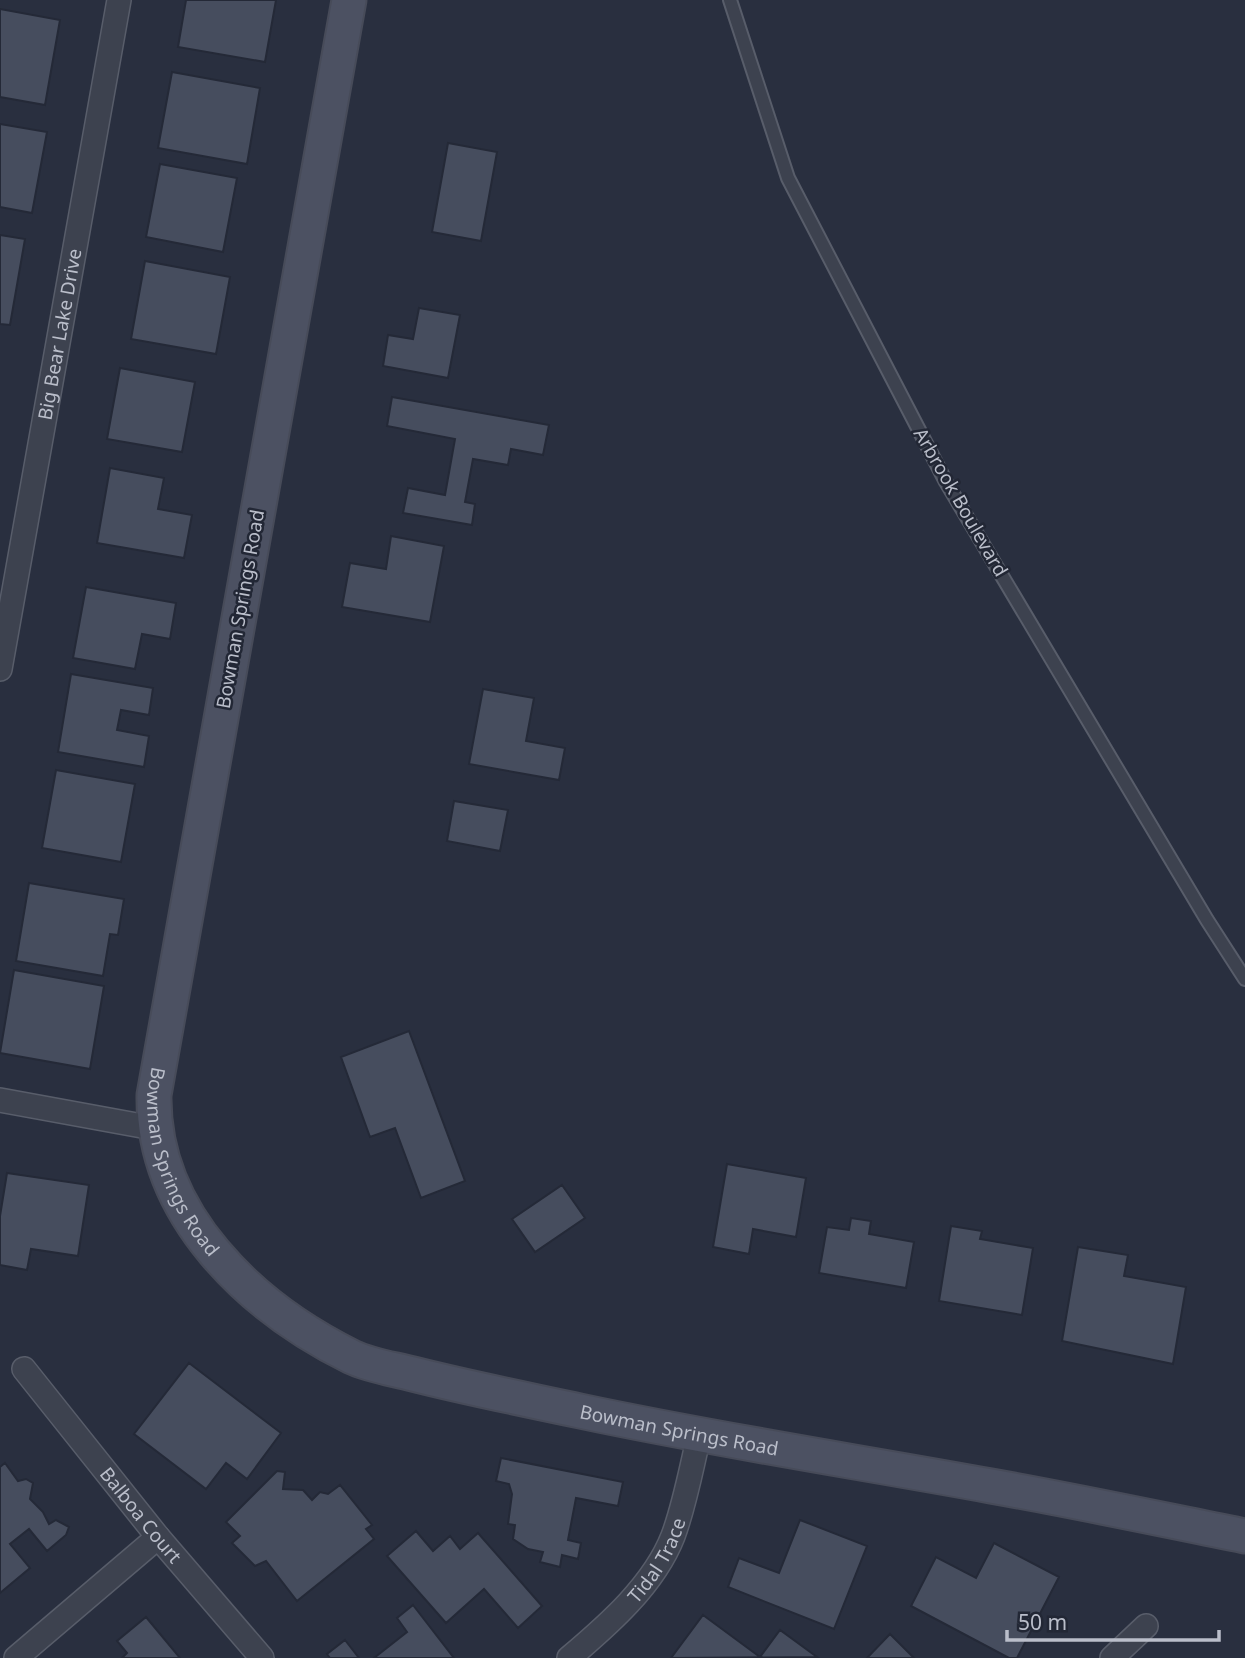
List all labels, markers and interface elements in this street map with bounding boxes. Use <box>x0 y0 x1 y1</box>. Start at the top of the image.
street label: Big Bear Lake Drive <box>32 246 88 422</box>
street label: Arbrook Boulevard <box>908 423 1014 581</box>
street label: Bowman Springs Road <box>210 508 270 710</box>
street label: Bowman Springs Road <box>141 1065 225 1262</box>
street label: Bowman Springs Road <box>577 1398 780 1462</box>
street label: Balboa Court <box>94 1461 188 1569</box>
street label: Tidal Trace <box>622 1514 691 1608</box>
scale bar <box>1007 1598 1219 1642</box>
text: 50 m <box>1018 1608 1067 1636</box>

